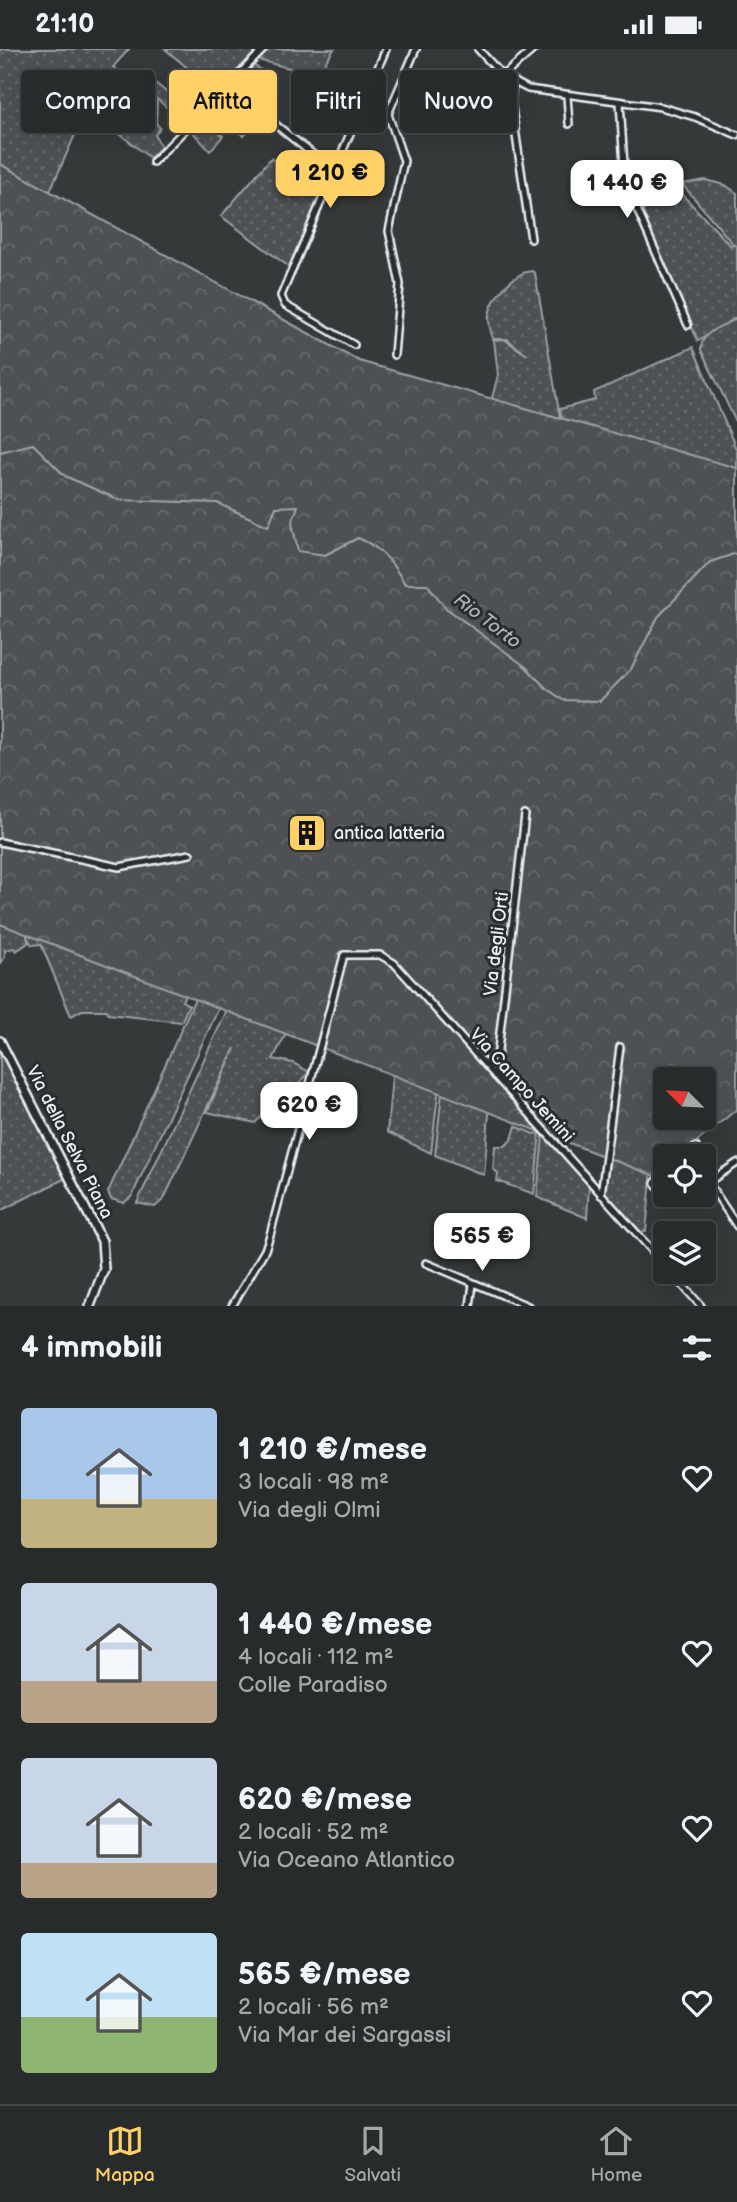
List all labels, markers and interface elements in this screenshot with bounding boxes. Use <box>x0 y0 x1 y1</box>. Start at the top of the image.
text: 21:10 <box>35 9 94 40</box>
chip: Compra <box>21 70 155 133</box>
chip: Affitta <box>169 70 277 133</box>
chip: Filtri <box>291 70 386 133</box>
chip: Nuovo <box>400 70 517 133</box>
pin: 1 210 € <box>265 151 395 210</box>
text: 1 210 € <box>292 159 368 187</box>
pin: 1 440 € <box>562 160 692 220</box>
text: 1 440 € <box>587 169 667 197</box>
water label: Rio Torto <box>449 589 525 654</box>
building icon: antica latteria <box>286 812 328 854</box>
place label: antica latteria <box>334 823 445 844</box>
street label: Via degli Orti <box>480 891 513 997</box>
street label: Via Campo Jemini <box>465 1024 578 1147</box>
street label: Via della Selva Piana <box>22 1062 117 1222</box>
north arrow <box>653 1067 716 1131</box>
map controls <box>653 1067 716 1284</box>
pin: 620 € <box>260 1083 358 1142</box>
text: 620 € <box>276 1091 342 1119</box>
button: locate <box>653 1144 716 1207</box>
pin: 565 € <box>433 1213 531 1273</box>
button: layers <box>653 1221 716 1284</box>
text: 565 € <box>450 1222 514 1250</box>
icon: filters <box>678 1329 716 1367</box>
text: 4 immobili <box>21 1330 162 1366</box>
text: 1 210 €/mese <box>238 1432 427 1468</box>
icon: home <box>77 1436 161 1520</box>
icon: heart <box>678 1459 716 1497</box>
text: 3 locali · 98 m² <box>238 1468 389 1496</box>
text: Via degli Olmi <box>238 1496 381 1524</box>
text: 1 440 €/mese <box>238 1607 432 1643</box>
icon: home <box>77 1611 161 1695</box>
icon: heart <box>678 1634 716 1672</box>
text: 4 locali · 112 m² <box>238 1643 394 1671</box>
text: Colle Paradiso <box>238 1671 388 1699</box>
text: 620 €/mese <box>238 1782 412 1818</box>
icon: home <box>77 1786 161 1870</box>
icon: heart <box>678 1809 716 1847</box>
text: 2 locali · 52 m² <box>238 1818 389 1846</box>
text: Via Oceano Atlantico <box>238 1846 455 1874</box>
text: 565 €/mese <box>238 1957 410 1993</box>
icon: home <box>77 1961 161 2045</box>
icon: heart <box>678 1984 716 2022</box>
text: 2 locali · 56 m² <box>238 1993 389 2021</box>
text: Via Mar dei Sargassi <box>238 2021 451 2049</box>
tab: Mappa <box>95 2122 155 2187</box>
tab: Salvati <box>344 2122 401 2187</box>
tab: Home <box>590 2122 642 2187</box>

